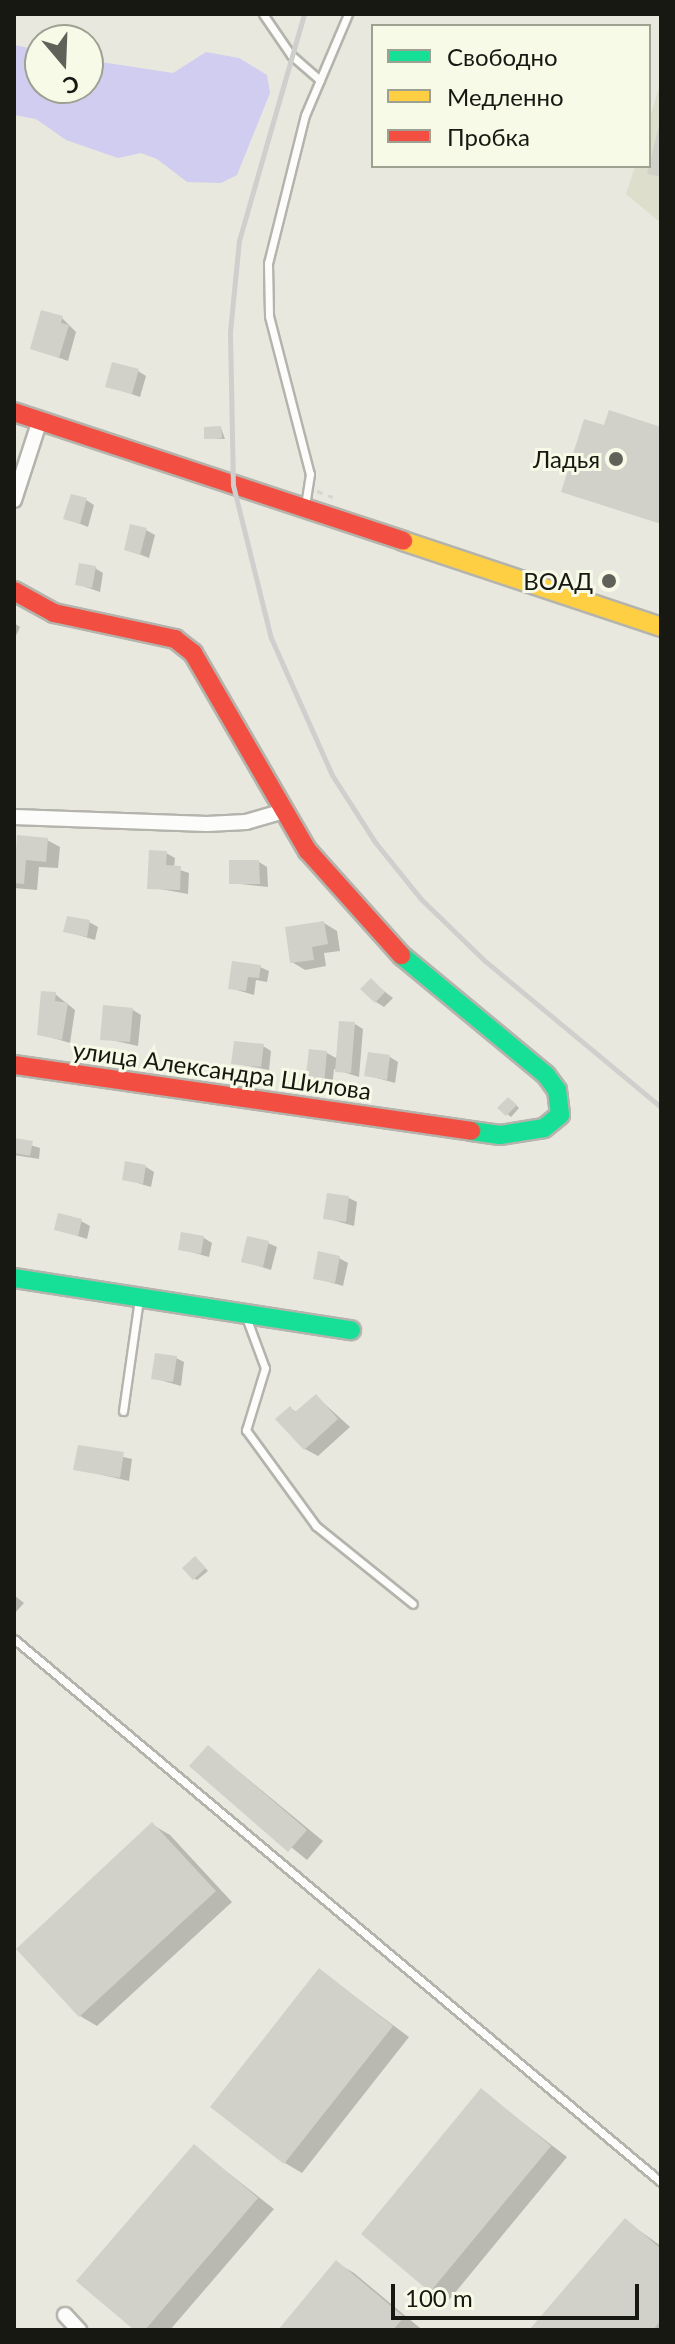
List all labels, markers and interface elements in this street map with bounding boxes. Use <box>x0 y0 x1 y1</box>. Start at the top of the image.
north arrow <box>24 24 104 104</box>
legend <box>371 24 651 168</box>
text: Свободно <box>447 42 558 71</box>
text: С <box>60 70 83 100</box>
text: Медленно <box>447 82 564 111</box>
text: Пробка <box>447 122 530 151</box>
place label: Ладья <box>533 445 600 473</box>
marker: Ладья <box>607 450 625 468</box>
place label: ВОАД <box>523 567 593 595</box>
marker: ВОАД <box>600 572 618 590</box>
street label: улица Александра Шилова <box>71 1035 373 1105</box>
scale bar <box>395 2268 643 2318</box>
text: 100 m <box>405 2283 473 2312</box>

